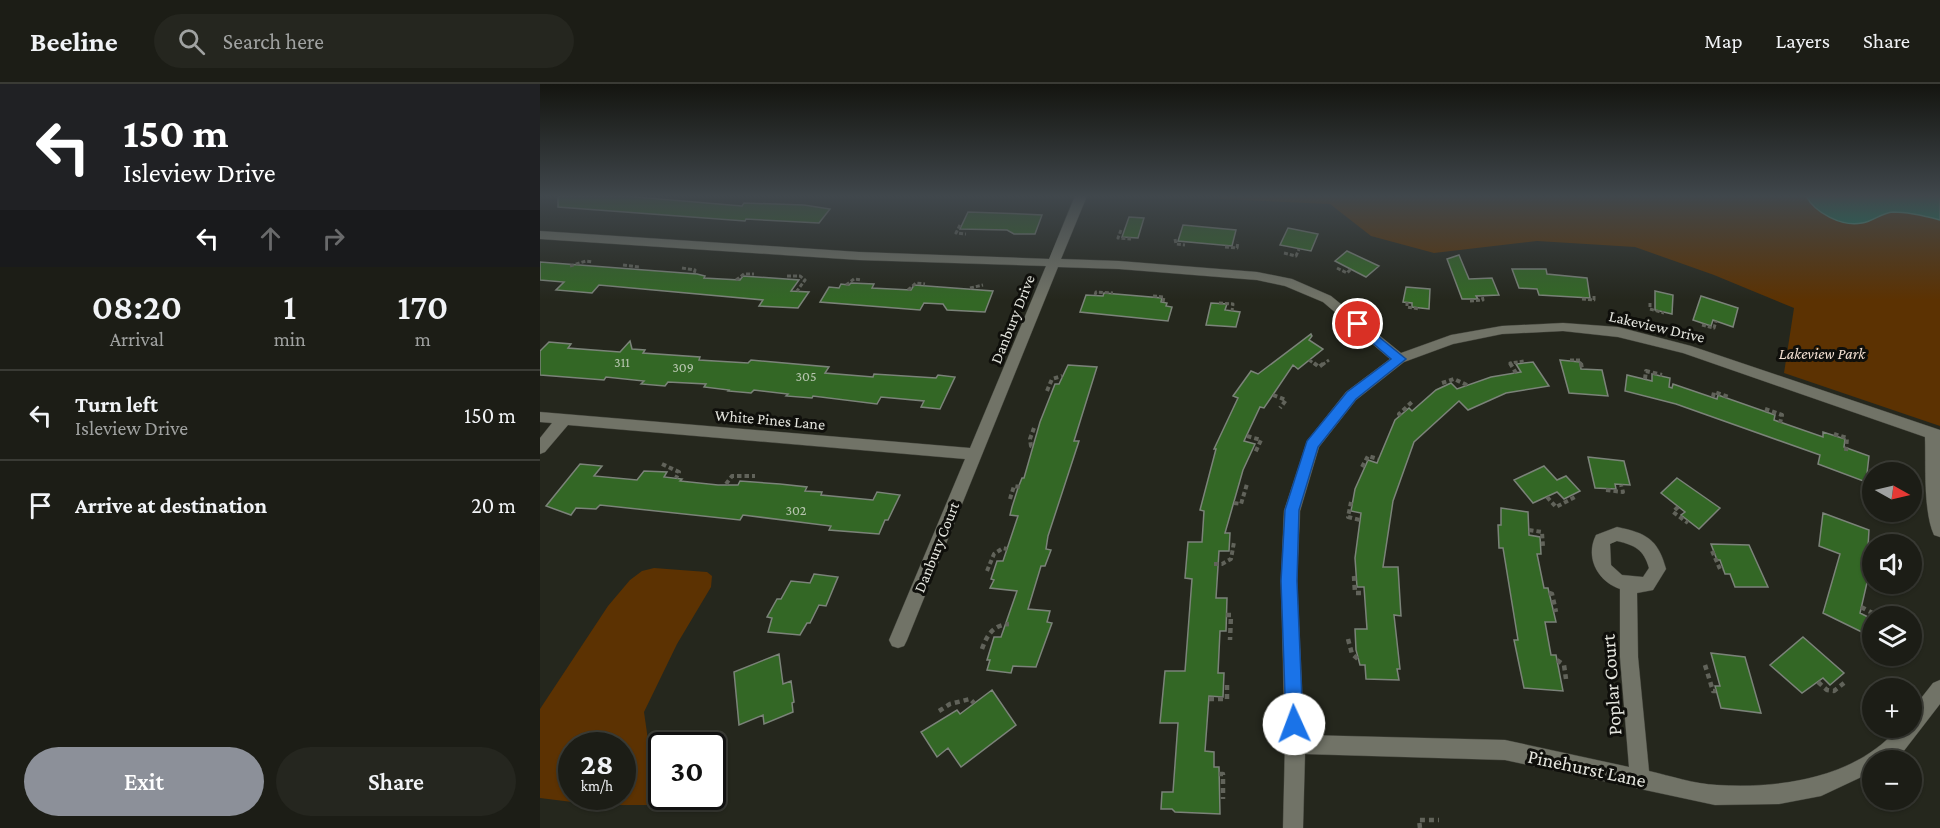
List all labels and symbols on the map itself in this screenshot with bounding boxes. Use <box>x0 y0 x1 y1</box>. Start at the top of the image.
street label: Danbury Drive <box>987 272 1039 366</box>
pin <box>1332 298 1383 349</box>
street label: Lakeview Drive <box>1607 307 1707 346</box>
park label: Lakeview Park <box>1779 345 1866 362</box>
house number: 311 <box>614 354 630 370</box>
house number: 309 <box>672 359 694 375</box>
house number: 305 <box>795 368 817 384</box>
street label: White Pines Lane <box>714 406 826 433</box>
north arrow <box>1862 462 1922 522</box>
street label: Danbury Court <box>911 499 964 595</box>
house number: 302 <box>785 502 807 518</box>
street label: Poplar Court <box>1596 633 1627 736</box>
position arrow <box>1262 692 1326 756</box>
speed limit sign: 30 <box>648 732 726 810</box>
street label: Pinehurst Lane <box>1526 745 1648 791</box>

